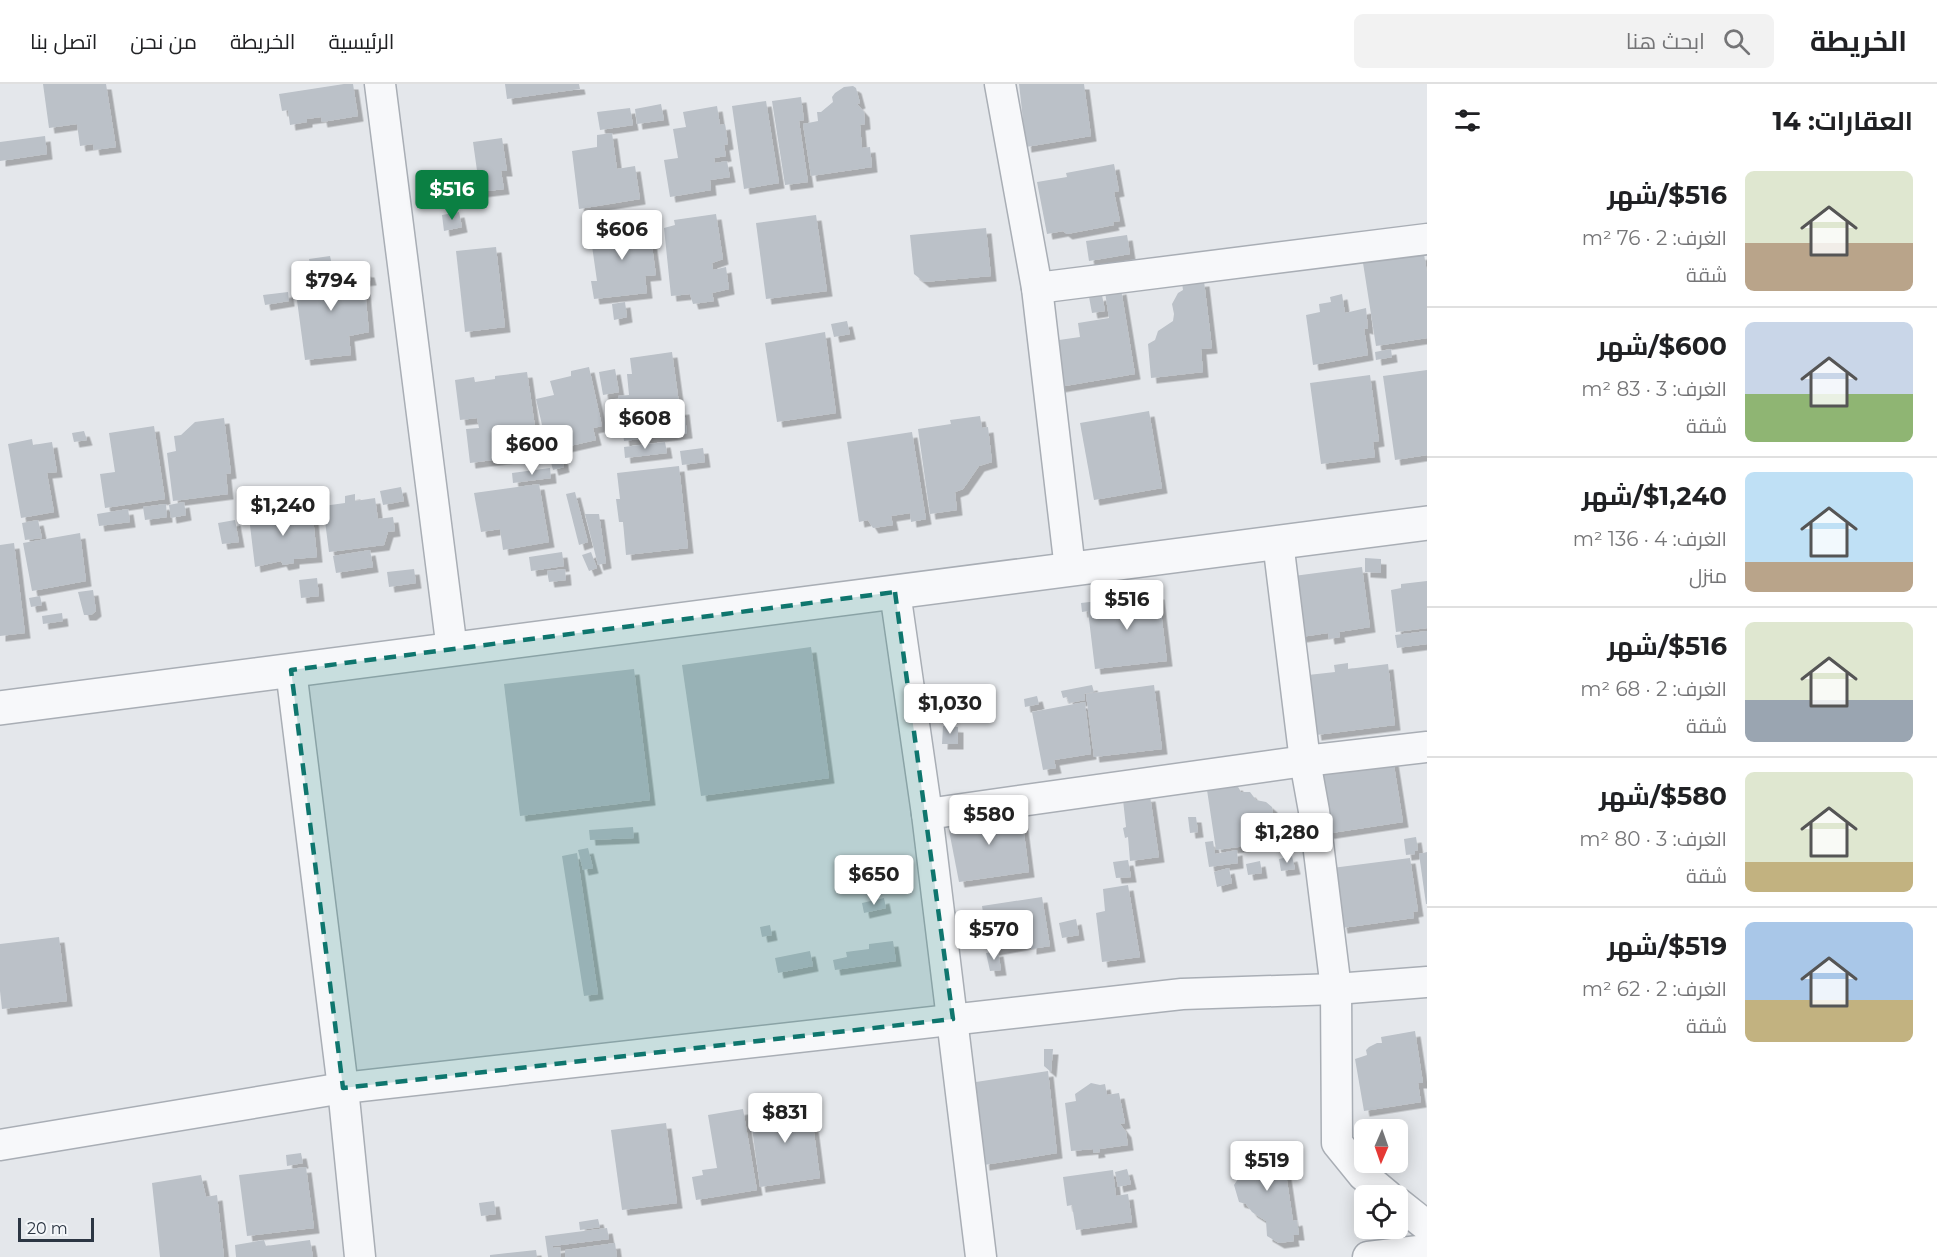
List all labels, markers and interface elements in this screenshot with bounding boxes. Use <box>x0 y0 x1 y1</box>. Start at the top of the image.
search box <box>1354 14 1774 68</box>
text: الخريطة <box>1810 24 1907 58</box>
icon: search <box>1720 25 1753 58</box>
text: ابحث هنا <box>1626 28 1705 55</box>
text: اتصل بنا <box>30 29 97 54</box>
text: من نحن <box>130 29 197 54</box>
text: الخريطة <box>230 29 296 54</box>
text: الرئيسية <box>329 29 394 54</box>
icon: filters <box>1451 104 1484 137</box>
text: العقارات: 14 <box>1773 105 1913 137</box>
pin: $516 <box>416 170 488 221</box>
text: $516 <box>429 177 475 201</box>
text: $516/شهر <box>1607 179 1727 211</box>
icon: home <box>1793 195 1865 267</box>
pin: $606 <box>586 210 658 261</box>
text: $606 <box>596 217 648 241</box>
text: الغرف: 2 · 76 m² <box>1582 226 1727 250</box>
pin: $794 <box>295 261 367 312</box>
text: شقة <box>1686 263 1727 287</box>
text: $794 <box>305 268 357 292</box>
text: $600/شهر <box>1597 330 1727 362</box>
icon: home <box>1793 346 1865 418</box>
text: الغرف: 3 · 83 m² <box>1581 377 1727 401</box>
pin: $608 <box>609 399 681 450</box>
text: $608 <box>619 406 671 430</box>
text: شقة <box>1686 414 1727 438</box>
pin: $600 <box>496 425 568 476</box>
text: $600 <box>506 432 558 456</box>
text: $1,240/شهر <box>1582 480 1727 512</box>
pin: $1,240 <box>234 486 332 537</box>
text: $1,240 <box>251 493 315 517</box>
icon: home <box>1793 496 1865 568</box>
text: الغرف: 4 · 136 m² <box>1573 527 1727 551</box>
text: منزل <box>1689 564 1727 588</box>
pin: $516 <box>1091 580 1163 631</box>
text: $516 <box>1104 587 1150 611</box>
text: $516/شهر <box>1607 630 1727 662</box>
icon: home <box>1793 646 1865 718</box>
text: الغرف: 2 · 68 m² <box>1580 677 1727 701</box>
pin: $1,030 <box>901 684 999 735</box>
text: $1,030 <box>918 691 982 715</box>
text: شقة <box>1686 714 1727 738</box>
text: $580/شهر <box>1599 780 1727 812</box>
pin: $580 <box>953 795 1025 846</box>
icon: home <box>1793 796 1865 868</box>
text: $580 <box>963 802 1015 826</box>
pin: $1,280 <box>1238 813 1336 864</box>
text: $1,280 <box>1255 820 1319 844</box>
text: الغرف: 3 · 80 m² <box>1579 827 1727 851</box>
pin: $650 <box>838 855 910 906</box>
text: $650 <box>849 862 899 886</box>
text: شقة <box>1686 864 1727 888</box>
pin: $570 <box>958 910 1030 961</box>
text: $570 <box>969 917 1019 941</box>
text: $519/شهر <box>1607 930 1727 962</box>
icon: home <box>1793 946 1865 1018</box>
text: الغرف: 2 · 62 m² <box>1582 977 1727 1001</box>
text: شقة <box>1686 1014 1727 1038</box>
pin: $831 <box>749 1093 821 1144</box>
text: $831 <box>762 1100 808 1124</box>
north arrow <box>1354 1119 1408 1173</box>
map controls <box>1354 1119 1408 1239</box>
pin: $519 <box>1231 1141 1303 1192</box>
text: $519 <box>1244 1148 1290 1172</box>
button: locate <box>1354 1185 1408 1239</box>
scale bar <box>18 1215 94 1242</box>
text: 20 m <box>27 1219 68 1238</box>

